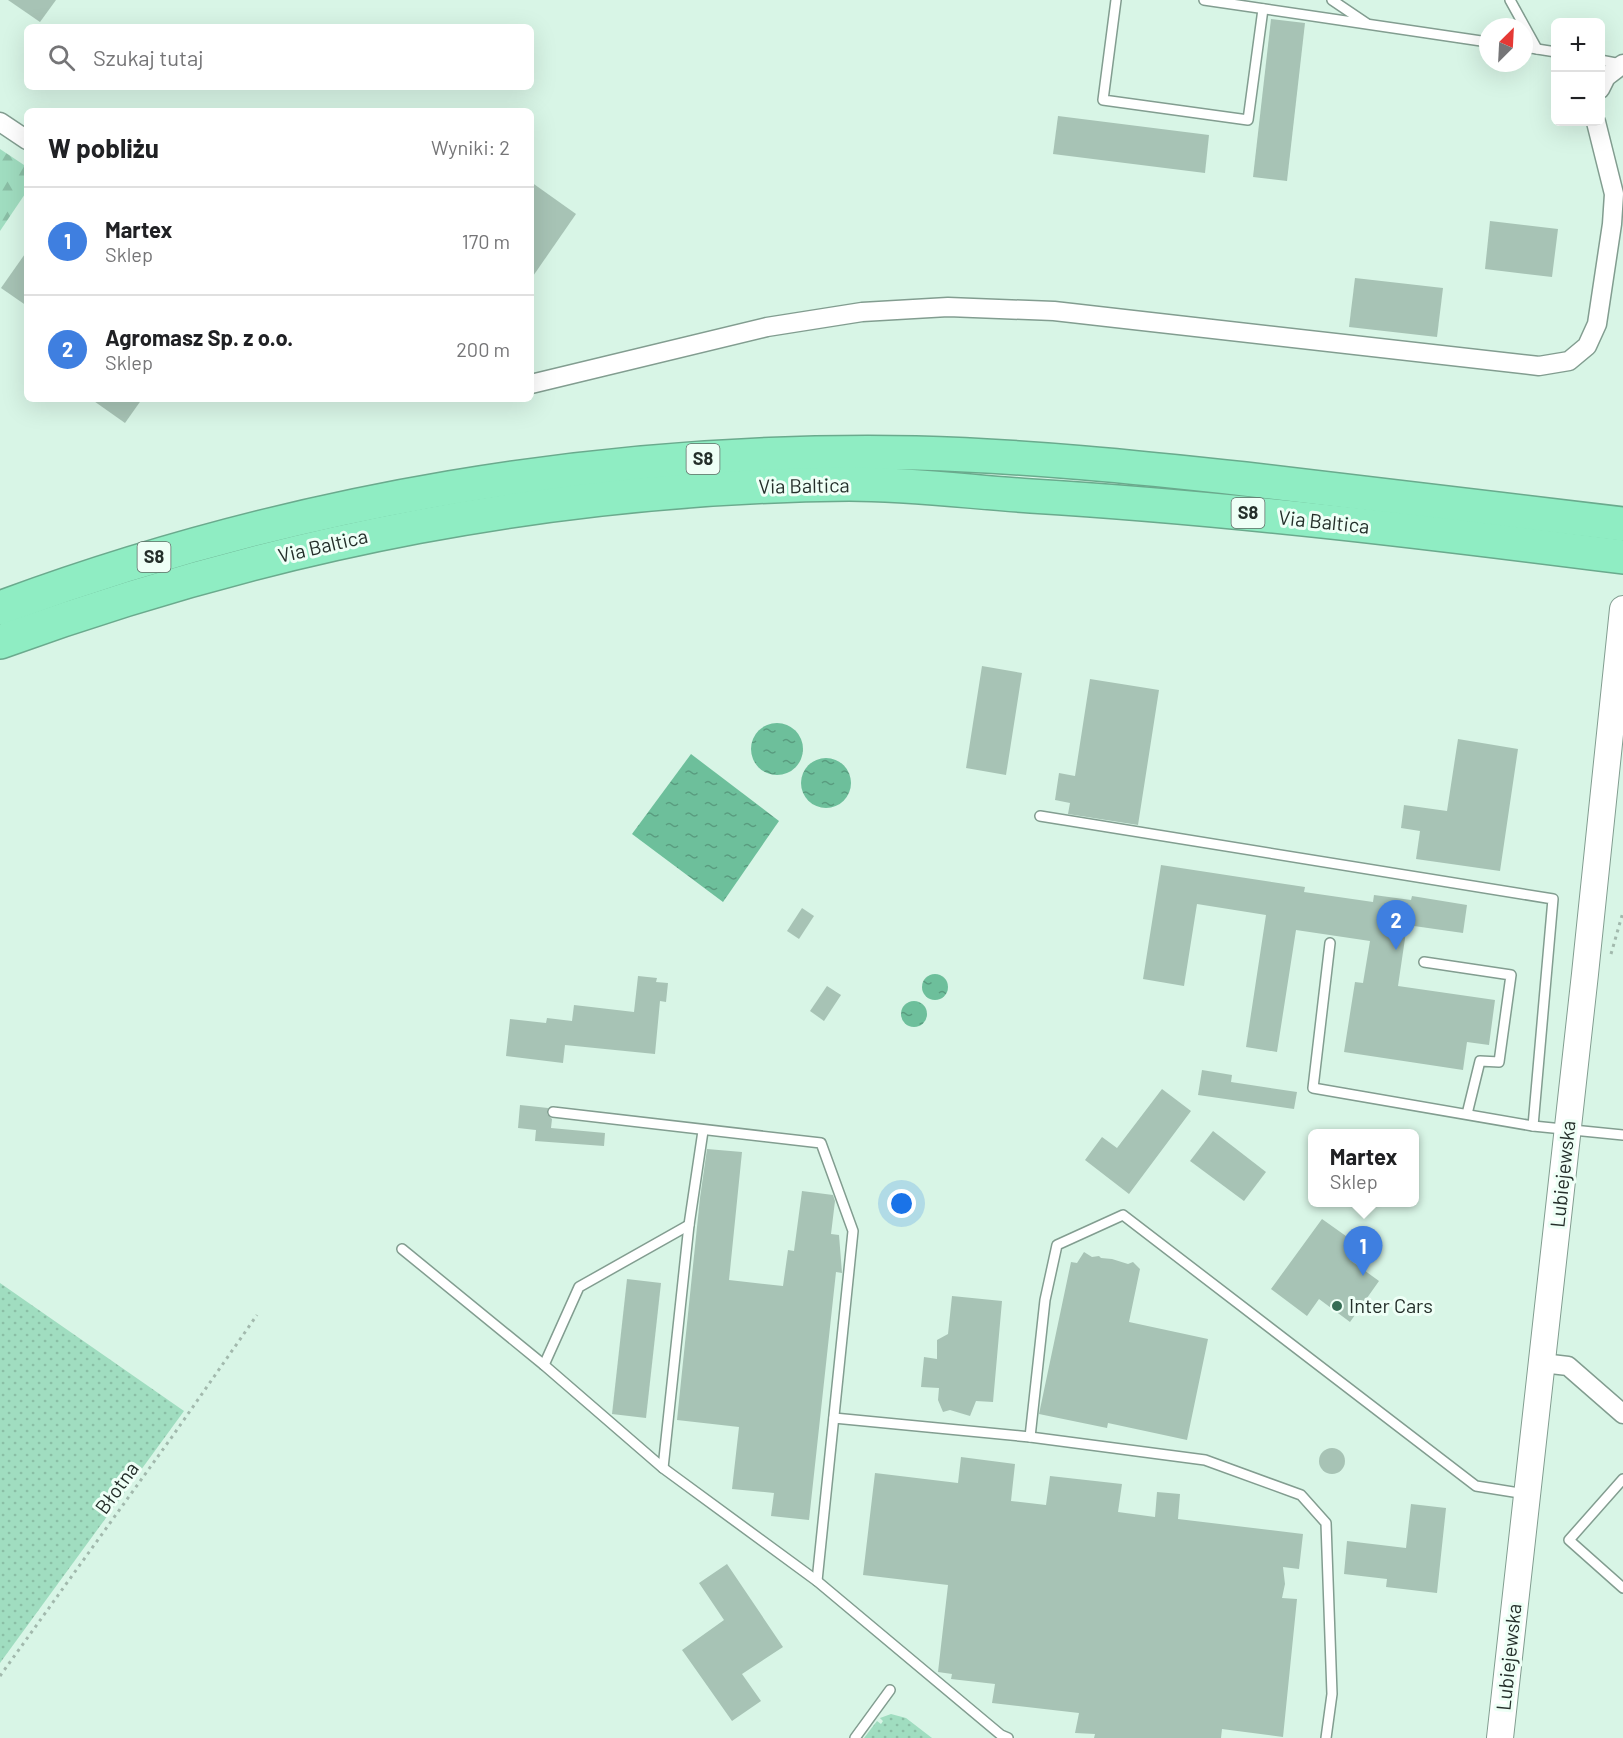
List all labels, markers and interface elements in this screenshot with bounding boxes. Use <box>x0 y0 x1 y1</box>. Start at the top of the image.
north arrow <box>1479 18 1533 72</box>
map controls <box>1551 18 1605 126</box>
button: + <box>1551 18 1605 72</box>
search box <box>24 24 534 90</box>
icon: search <box>45 41 78 74</box>
text: Szukaj tutaj <box>93 44 204 70</box>
button: − <box>1551 72 1605 126</box>
text: W pobliżu <box>48 132 159 163</box>
text: Wyniki: 2 <box>431 135 510 159</box>
text: Martex <box>105 216 172 242</box>
text: 1 <box>64 229 71 253</box>
text: 170 m <box>462 229 510 253</box>
text: Sklep <box>105 242 153 266</box>
text: Agromasz Sp. z o.o. <box>105 324 293 350</box>
text: 2 <box>62 337 73 361</box>
text: 200 m <box>456 337 510 361</box>
text: Sklep <box>105 350 153 374</box>
road number: S8 <box>686 444 720 474</box>
street label: Via Baltica <box>758 472 850 498</box>
road number: S8 <box>1232 498 1264 528</box>
street label: Via Baltica <box>1277 504 1371 538</box>
street label: Via Baltica <box>276 523 370 567</box>
road number: S8 <box>138 542 170 572</box>
pin: 2 <box>1376 900 1416 950</box>
street label: Lubiejewska <box>1544 1119 1580 1229</box>
popup <box>1308 1129 1419 1207</box>
text: Martex <box>1330 1143 1397 1169</box>
text: Sklep <box>1330 1169 1378 1193</box>
your location <box>887 1189 916 1218</box>
pin: 1 <box>1344 1226 1382 1276</box>
place label: Inter Cars <box>1349 1293 1433 1317</box>
marker: Inter Cars <box>1330 1299 1344 1313</box>
street label: Błotna <box>89 1457 143 1518</box>
street label: Lubiejewska <box>1490 1602 1526 1712</box>

